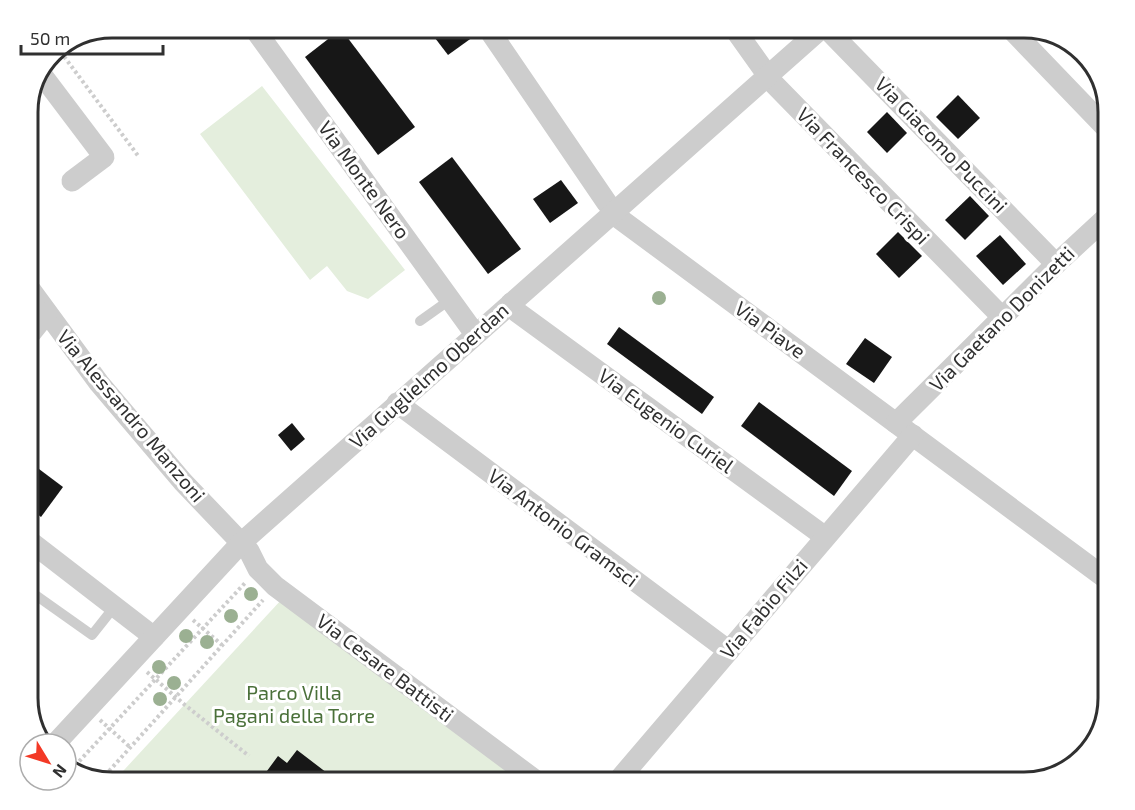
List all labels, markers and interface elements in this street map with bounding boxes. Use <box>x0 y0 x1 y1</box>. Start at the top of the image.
scale bar <box>21 18 164 56</box>
text: 50 m <box>30 27 70 49</box>
street label: Via Giacomo Puccini <box>871 71 1013 217</box>
street label: Via Francesco Crispi <box>792 102 935 249</box>
street label: Via Monte Nero <box>314 116 416 243</box>
street label: Via Gaetano Donizetti <box>924 241 1079 396</box>
street label: Via Piave <box>731 296 811 363</box>
street label: Via Guglielmo Oberdan <box>344 297 513 453</box>
street label: Via Alessandro Manzoni <box>53 324 211 506</box>
street label: Via Eugenio Curiel <box>594 363 739 477</box>
street label: Via Antonio Gramsci <box>484 463 643 591</box>
street label: Via Fabio Filzi <box>715 554 812 663</box>
street label: Via Cesare Battisti <box>312 608 459 726</box>
park label: Parco Villa Pagani della Torre <box>213 680 375 727</box>
north arrow <box>18 732 78 792</box>
text: N <box>49 761 71 782</box>

